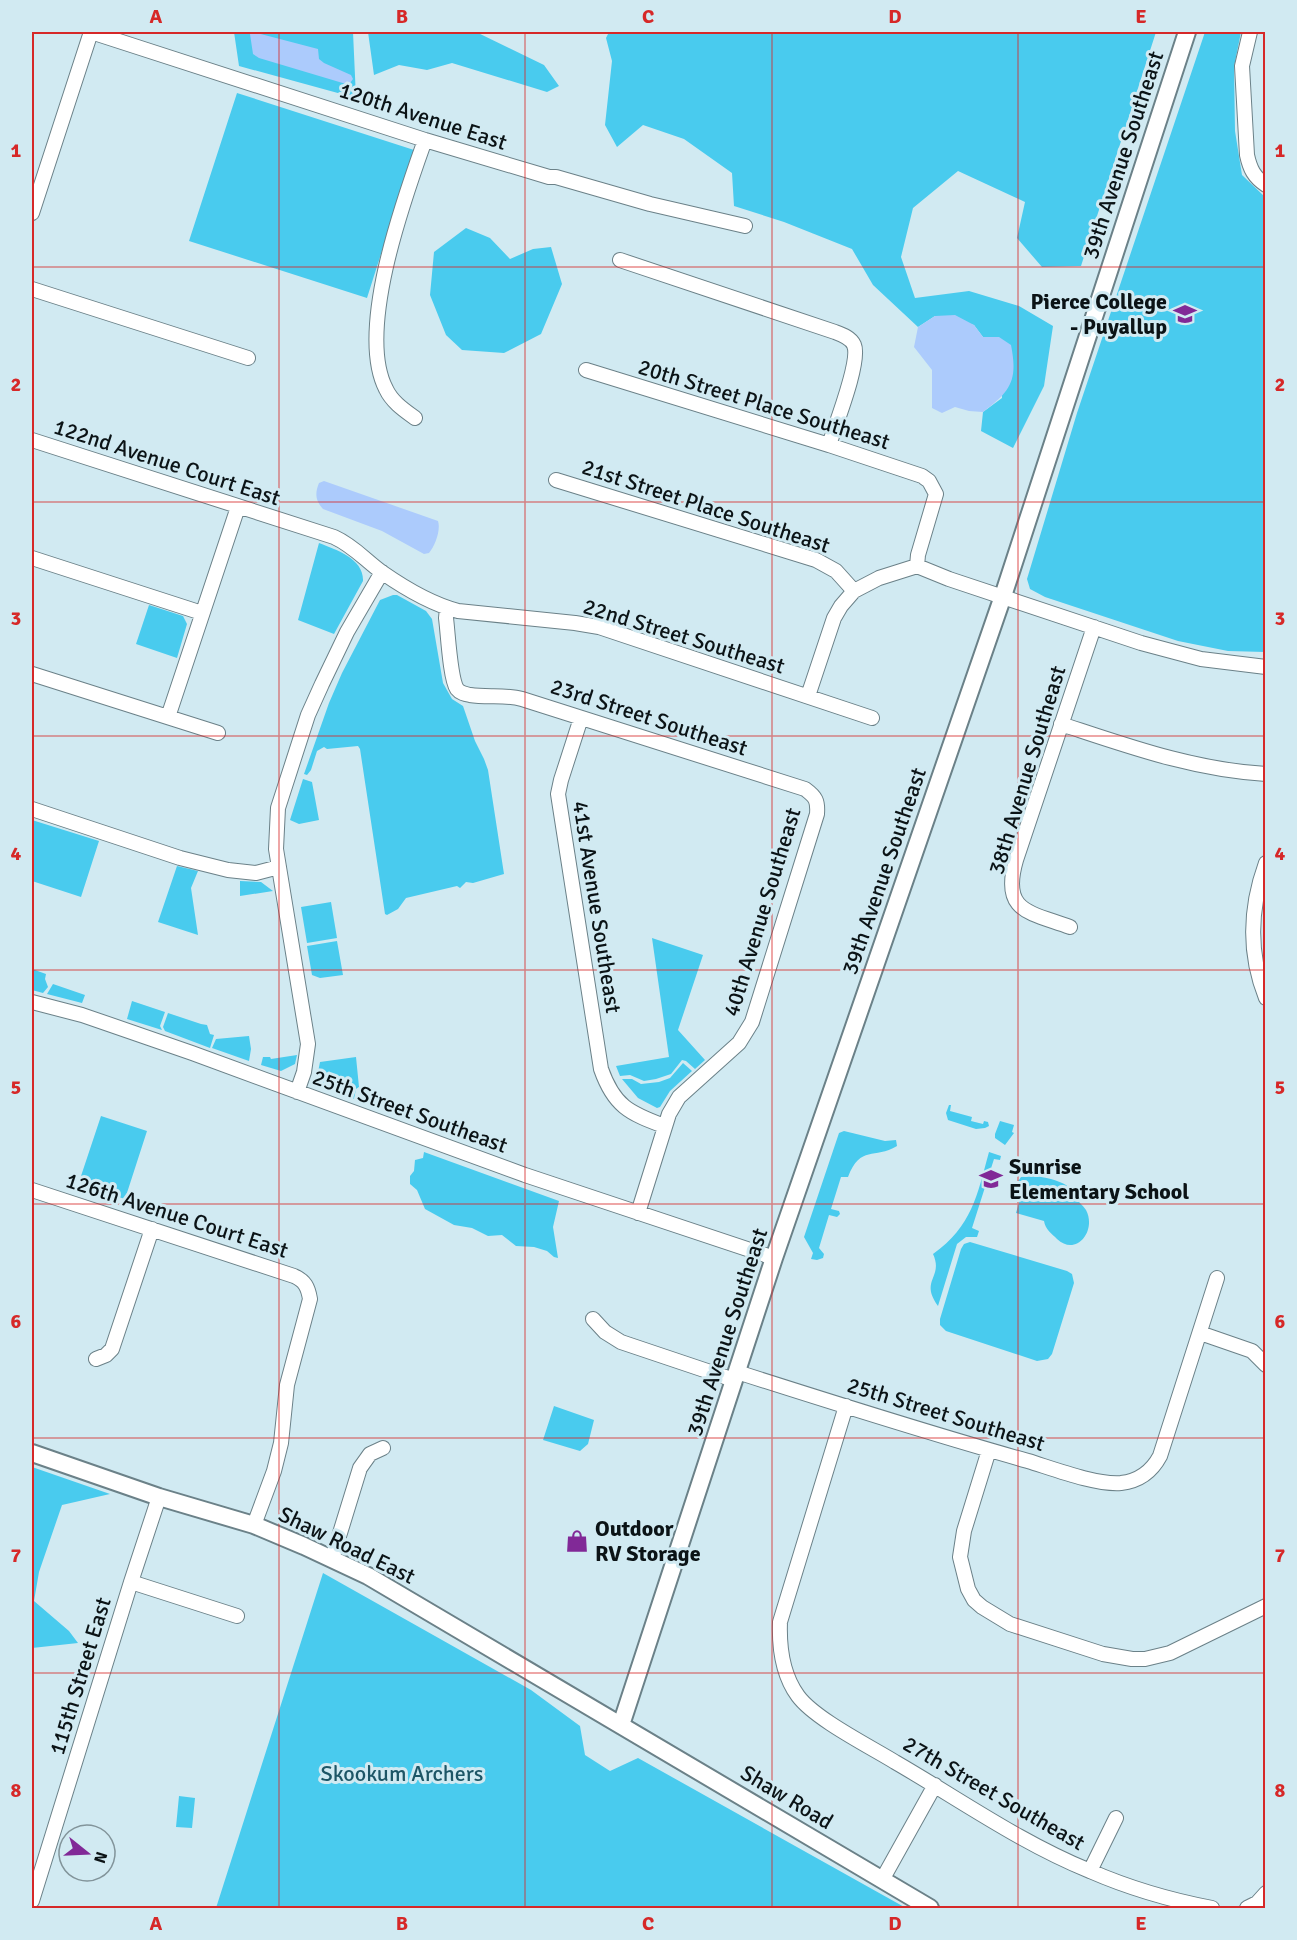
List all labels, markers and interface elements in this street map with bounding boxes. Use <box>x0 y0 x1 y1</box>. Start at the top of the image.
text: A <box>150 4 163 29</box>
text: B <box>396 4 408 29</box>
text: C <box>642 4 654 29</box>
text: D <box>888 4 902 29</box>
text: E <box>1135 4 1147 29</box>
street label: 39th Avenue Southeast <box>1077 47 1169 262</box>
street label: 120th Avenue East <box>336 76 510 156</box>
text: 1 <box>11 138 22 163</box>
text: 1 <box>1275 138 1286 163</box>
place label: Pierce College - Puyallup <box>1030 288 1167 340</box>
school or university icon: Pierce College - Puyallup <box>1172 301 1198 327</box>
street label: 20th Street Place Southeast <box>635 353 893 455</box>
text: 2 <box>11 372 21 397</box>
text: 2 <box>1275 372 1285 397</box>
street label: 122nd Avenue Court East <box>50 413 284 511</box>
street label: 21st Street Place Southeast <box>579 453 834 559</box>
street label: 22nd Street Southeast <box>580 592 788 680</box>
text: 3 <box>11 606 21 631</box>
text: 3 <box>1275 606 1285 631</box>
street label: 38th Avenue Southeast <box>982 662 1072 878</box>
street label: 23rd Street Southeast <box>547 672 751 762</box>
street label: 39th Avenue Southeast <box>836 764 932 978</box>
street label: 41st Avenue Southeast <box>567 799 627 1015</box>
street label: 40th Avenue Southeast <box>717 804 807 1020</box>
text: 4 <box>11 841 22 866</box>
text: 4 <box>1275 841 1286 866</box>
street label: 25th Street Southeast <box>309 1063 511 1159</box>
text: 5 <box>11 1075 21 1100</box>
text: 5 <box>1275 1075 1285 1100</box>
place label: Sunrise Elementary School <box>1009 1153 1189 1205</box>
street label: 126th Avenue Court East <box>62 1166 292 1264</box>
school or university icon: Sunrise Elementary School <box>978 1166 1004 1192</box>
street label: 39th Avenue Southeast <box>681 1224 773 1439</box>
text: 6 <box>11 1309 22 1334</box>
text: 6 <box>1275 1309 1286 1334</box>
street label: 25th Street Southeast <box>844 1371 1048 1457</box>
street label: Shaw Road East <box>274 1500 420 1590</box>
place label: Outdoor RV Storage <box>595 1515 701 1567</box>
shop icon: Outdoor RV Storage <box>564 1528 590 1554</box>
text: 7 <box>11 1543 22 1568</box>
text: 7 <box>1275 1543 1286 1568</box>
street label: 115th Street East <box>43 1594 117 1758</box>
street label: 27th Street Southeast <box>898 1730 1090 1856</box>
street label: Shaw Road <box>736 1759 838 1835</box>
park label: Skookum Archers <box>321 1760 484 1787</box>
text: 8 <box>11 1778 22 1803</box>
text: 8 <box>1275 1778 1286 1803</box>
north arrow <box>57 1823 117 1883</box>
text: N <box>89 1849 112 1866</box>
text: A <box>150 1911 163 1936</box>
text: B <box>396 1911 408 1936</box>
text: C <box>642 1911 654 1936</box>
text: D <box>888 1911 902 1936</box>
text: E <box>1135 1911 1147 1936</box>

